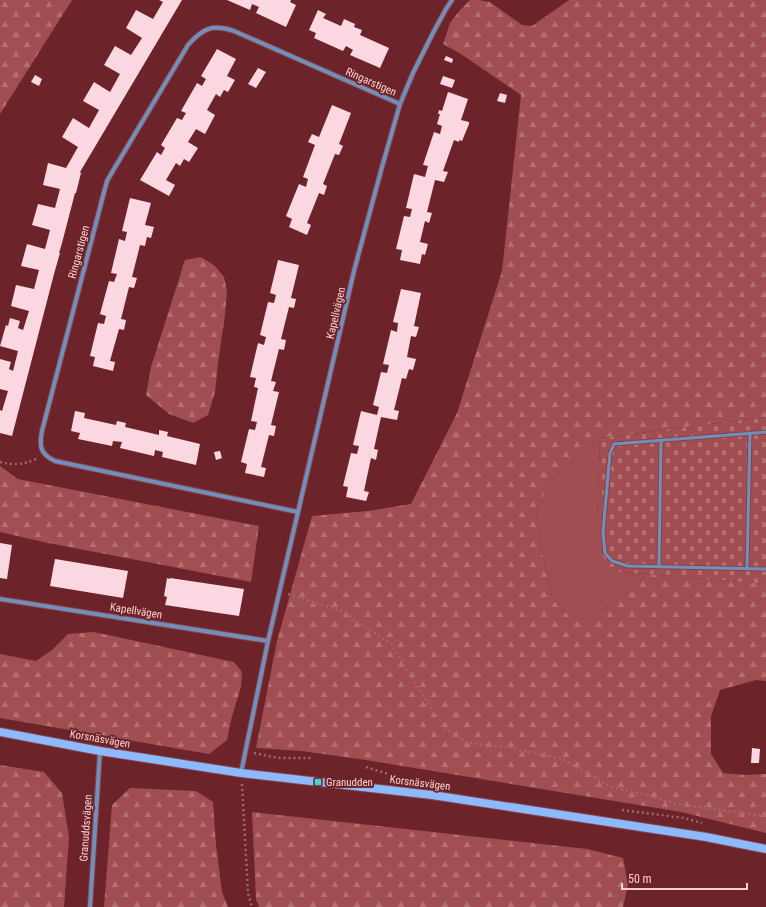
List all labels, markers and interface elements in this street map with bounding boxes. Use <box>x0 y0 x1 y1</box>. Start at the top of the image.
street label: Ringarstigen <box>343 65 399 99</box>
street label: Ringarstigen <box>66 224 92 280</box>
street label: Kapellvägen <box>324 286 348 340</box>
street label: Kapellvägen <box>109 600 163 622</box>
street label: Korsnäsvägen <box>69 727 131 751</box>
street label: Korsnäsvägen <box>389 773 451 793</box>
place label: Granudden <box>326 776 373 789</box>
marker: Granudden <box>313 777 323 787</box>
street label: Granuddsvägen <box>77 794 95 862</box>
scale bar <box>622 865 747 891</box>
text: 50 m <box>628 872 652 886</box>

